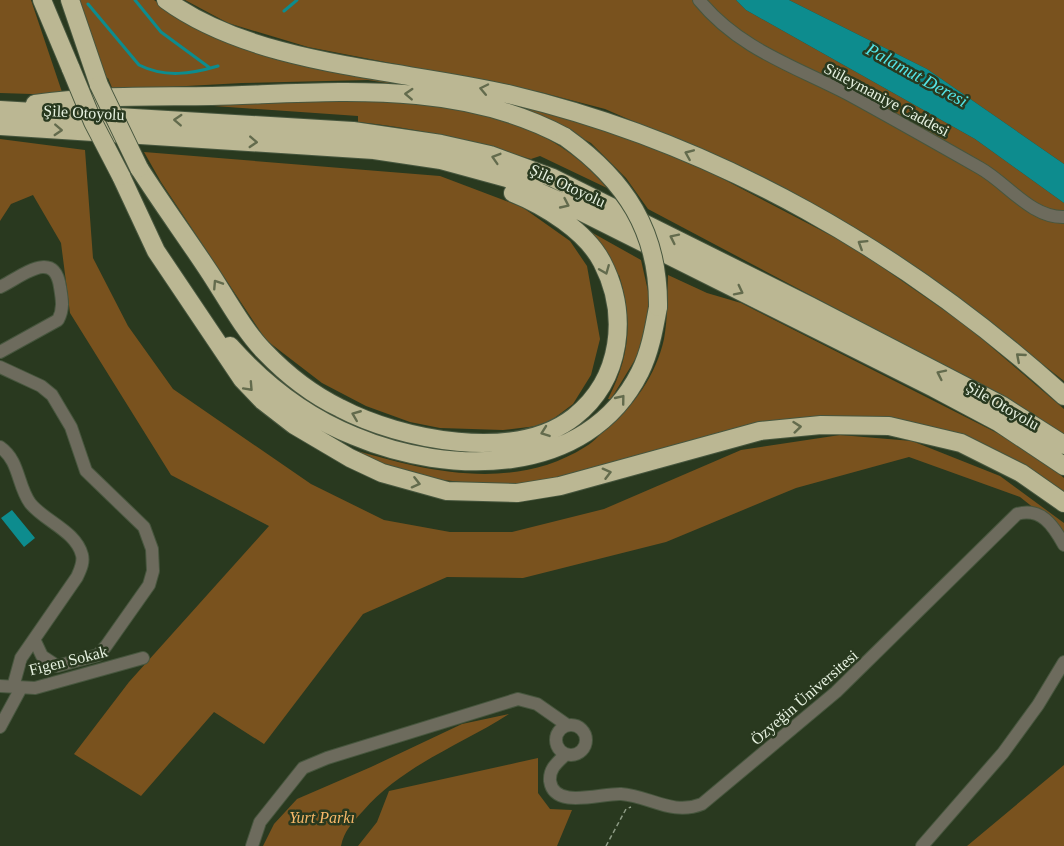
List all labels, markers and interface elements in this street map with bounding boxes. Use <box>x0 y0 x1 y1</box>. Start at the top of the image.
water label: Palamut Deresi <box>862 38 971 111</box>
street label: Süleymaniye Caddesi <box>821 59 953 141</box>
one-way arrow <box>479 83 489 96</box>
one-way arrow <box>404 87 413 100</box>
street label: Şile Otoyolu <box>43 102 125 124</box>
one-way arrow <box>174 114 183 127</box>
one-way arrow <box>54 123 63 136</box>
one-way arrow <box>249 135 258 148</box>
one-way arrow <box>684 149 695 161</box>
one-way arrow <box>491 152 502 165</box>
street label: Şile Otoyolu <box>527 161 608 211</box>
one-way arrow <box>558 196 569 208</box>
one-way arrow <box>669 233 680 245</box>
one-way arrow <box>858 239 868 251</box>
one-way arrow <box>598 264 610 275</box>
one-way arrow <box>213 279 224 290</box>
one-way arrow <box>733 284 744 295</box>
one-way arrow <box>1016 353 1027 364</box>
one-way arrow <box>936 369 947 381</box>
street label: Şile Otoyolu <box>963 378 1042 434</box>
one-way arrow <box>242 380 253 390</box>
one-way arrow <box>614 395 625 406</box>
one-way arrow <box>351 410 362 422</box>
one-way arrow <box>792 421 801 434</box>
one-way arrow <box>540 424 551 437</box>
one-way arrow <box>602 468 612 481</box>
one-way arrow <box>410 476 420 489</box>
street label: Figen Sokak <box>27 643 109 679</box>
street label: Özyeğin Üniversitesi <box>748 646 862 749</box>
park label: Yurt Parkı <box>289 809 355 826</box>

